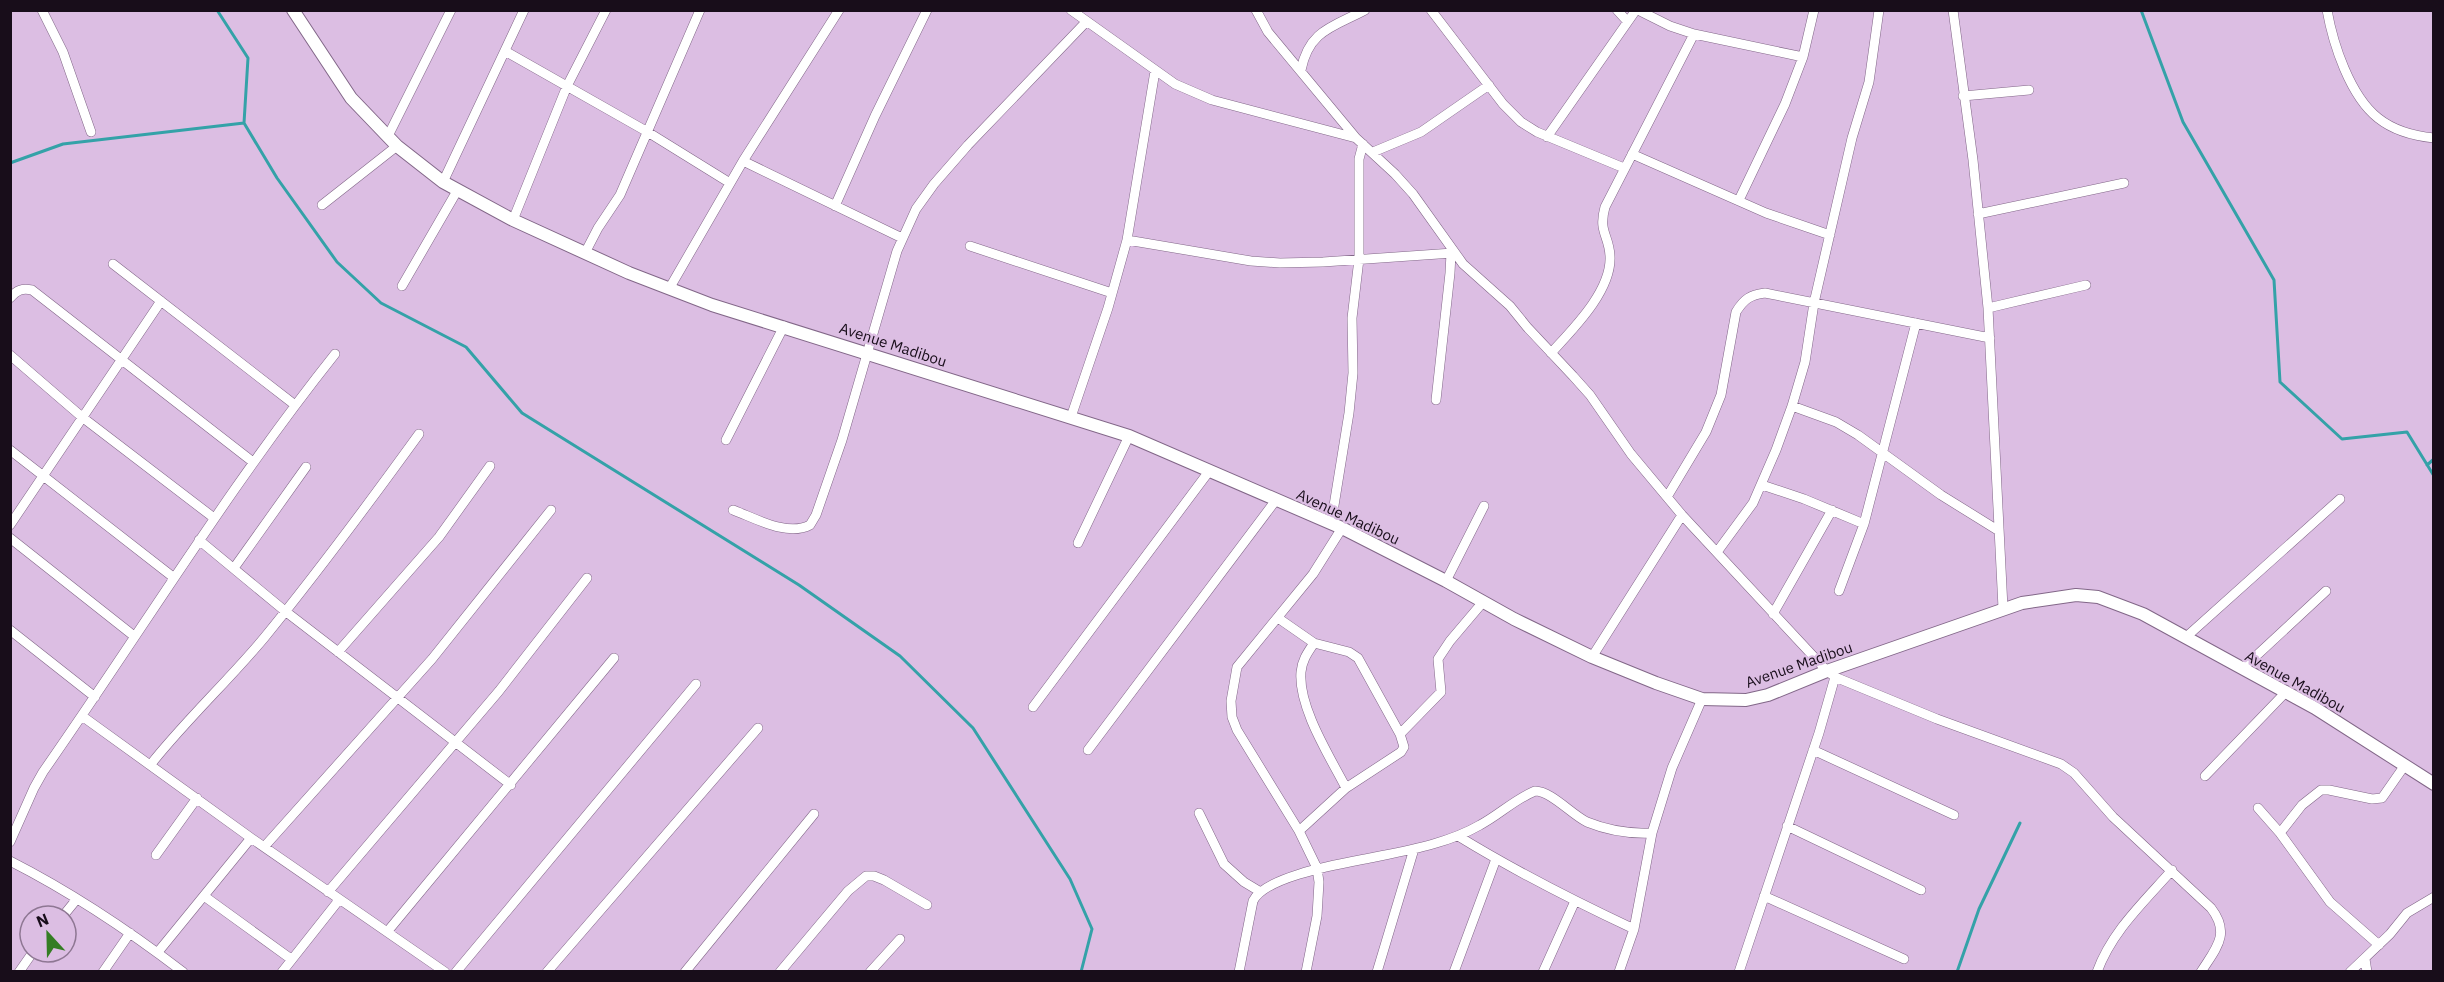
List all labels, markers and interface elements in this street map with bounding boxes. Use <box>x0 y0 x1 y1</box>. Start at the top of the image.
street label: Avenue Madibou <box>837 318 949 371</box>
street label: Avenue Madibou <box>1293 484 1403 549</box>
street label: Avenue Madibou <box>1743 637 1855 692</box>
street label: Avenue Madibou <box>2242 646 2349 717</box>
north arrow <box>18 904 78 964</box>
text: N <box>33 909 52 932</box>

